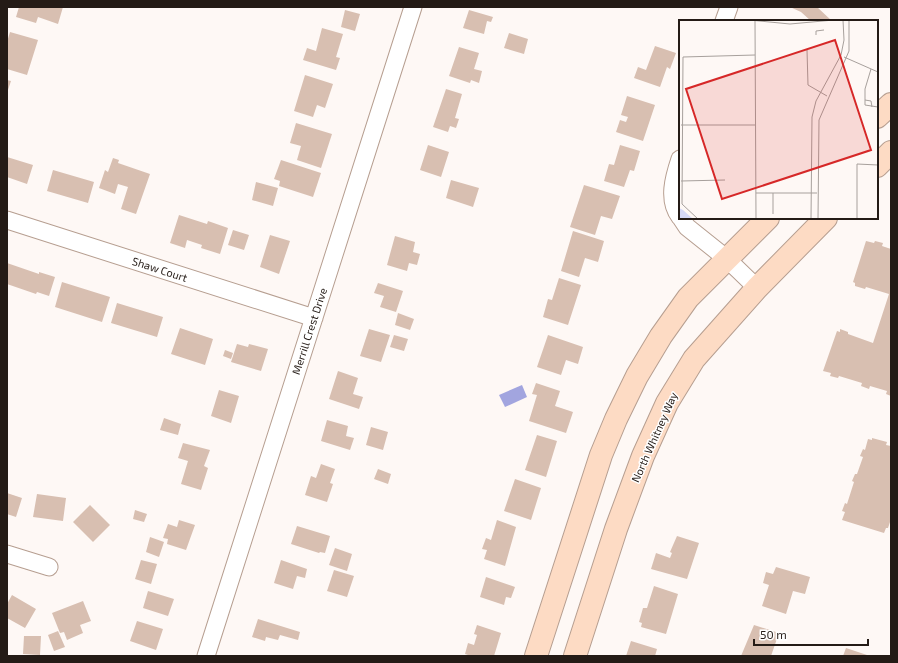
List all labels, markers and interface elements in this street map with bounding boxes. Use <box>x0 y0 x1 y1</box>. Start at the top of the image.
inset map <box>679 20 878 219</box>
street label: Shaw Court <box>131 254 189 284</box>
street label: Merrill Crest Drive <box>289 286 329 376</box>
street label: North Whitney Way <box>628 390 680 484</box>
scale bar <box>754 621 868 647</box>
text: 50 m <box>760 627 787 641</box>

